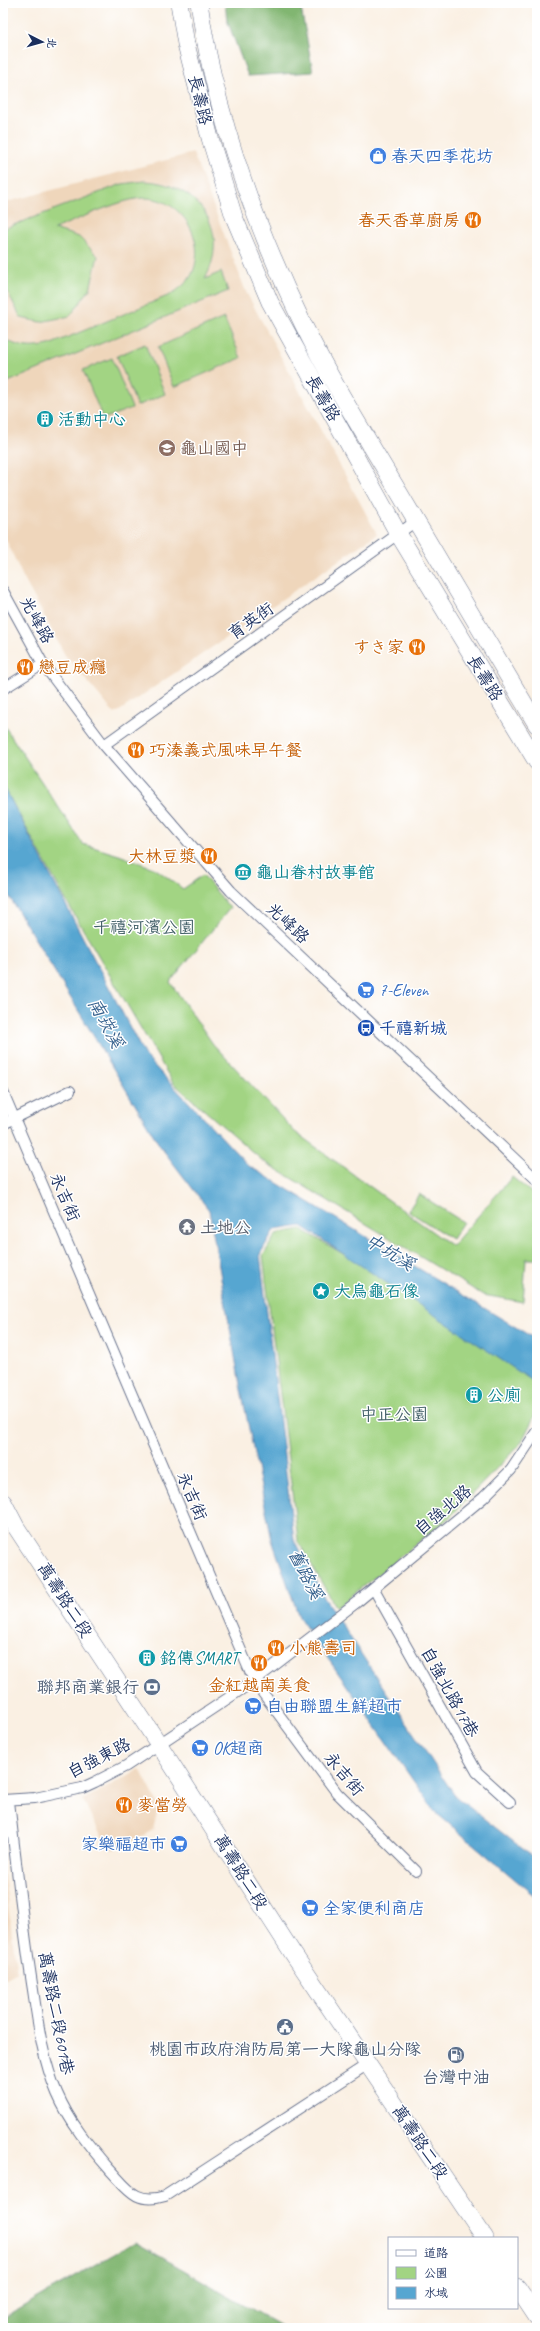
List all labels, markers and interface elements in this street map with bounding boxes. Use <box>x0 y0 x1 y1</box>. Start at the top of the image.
north arrow <box>22 22 62 62</box>
text: 北 <box>44 37 59 49</box>
street label: 長壽路 <box>184 73 216 127</box>
shop icon: 春天四季花坊 <box>368 146 388 166</box>
place label: 春天四季花坊 <box>391 146 493 167</box>
place label: 春天香草廚房 <box>358 210 460 231</box>
restaurant icon: 春天香草廚房 <box>463 210 483 230</box>
street label: 長壽路 <box>301 371 345 425</box>
building icon: 活動中心 <box>35 409 55 429</box>
place label: 活動中心 <box>58 409 126 430</box>
school or university icon: 龜山國中 <box>157 438 177 458</box>
place label: 龜山國中 <box>180 438 248 459</box>
street label: 光峰路 <box>15 593 59 647</box>
street label: 育英街 <box>224 598 278 644</box>
place label: すき家 <box>353 637 404 658</box>
restaurant icon: すき家 <box>407 637 427 657</box>
street label: 長壽路 <box>463 651 507 705</box>
restaurant icon: 戀豆成癮 <box>15 657 35 677</box>
place label: 戀豆成癮 <box>38 657 106 678</box>
restaurant icon: 巧溱義式風味早午餐 <box>126 740 146 760</box>
place label: 巧溱義式風味早午餐 <box>149 740 302 761</box>
place label: 大林豆漿 <box>128 846 196 867</box>
restaurant icon: 大林豆漿 <box>199 846 219 866</box>
museum icon: 龜山眷村故事館 <box>233 862 253 882</box>
place label: 龜山眷村故事館 <box>256 862 375 883</box>
street label: 光峰路 <box>262 898 314 948</box>
park label: 千禧河濱公園 <box>93 917 195 938</box>
supermarket icon: 7-Eleven <box>356 980 376 1000</box>
place label: 7-Eleven <box>379 980 430 1001</box>
water label: 南崁溪 <box>83 994 129 1053</box>
bus stop icon: 千禧新城 <box>356 1018 376 1038</box>
place label: 千禧新城 <box>379 1018 447 1039</box>
street label: 永吉街 <box>45 1169 85 1225</box>
temple icon: 土地公 <box>177 1217 197 1237</box>
place label: 土地公 <box>200 1217 251 1238</box>
water label: 中坑溪 <box>361 1229 420 1276</box>
place icon: 大烏龜石像 <box>311 1281 331 1301</box>
place label: 大烏龜石像 <box>334 1281 419 1302</box>
building icon: 公廁 <box>464 1385 484 1405</box>
place label: 公廁 <box>487 1385 521 1406</box>
park label: 中正公園 <box>360 1404 428 1425</box>
street label: 永吉街 <box>172 1468 212 1524</box>
street label: 自強北路 <box>410 1480 476 1540</box>
water label: 舊路溪 <box>284 1545 329 1604</box>
street label: 萬壽路二段 <box>33 1559 97 1641</box>
restaurant icon: 小熊壽司 <box>266 1638 286 1658</box>
place label: 小熊壽司 <box>289 1638 357 1659</box>
street label: 自強北路17巷 <box>417 1643 484 1742</box>
building icon: 銘傳SMART <box>137 1648 157 1668</box>
place label: 銘傳SMART <box>160 1648 242 1669</box>
restaurant icon: 金紅越南美食 <box>249 1653 269 1673</box>
place label: 金紅越南美食 <box>208 1675 310 1696</box>
place label: 聯邦商業銀行 <box>37 1677 139 1698</box>
bank icon: 聯邦商業銀行 <box>142 1677 162 1697</box>
supermarket icon: 自由聯盟生鮮超市 <box>243 1696 263 1716</box>
place label: 自由聯盟生鮮超市 <box>266 1696 402 1717</box>
street label: 自強東路 <box>64 1733 134 1783</box>
supermarket icon: OK超商 <box>190 1738 210 1758</box>
place label: OK超商 <box>213 1738 264 1759</box>
street label: 永吉街 <box>320 1748 368 1800</box>
restaurant icon: 麥當勞 <box>114 1795 134 1815</box>
place label: 麥當勞 <box>137 1795 188 1816</box>
street label: 萬壽路二段 <box>210 1830 272 1914</box>
place label: 家樂福超市 <box>81 1834 166 1855</box>
supermarket icon: 家樂福超市 <box>169 1834 189 1854</box>
supermarket icon: 全家便利商店 <box>300 1898 320 1918</box>
place label: 全家便利商店 <box>323 1898 425 1919</box>
street label: 萬壽路二段601巷 <box>34 1950 78 2077</box>
public building icon: 桃園市政府消防局第一大隊龜山分隊 <box>275 2017 295 2037</box>
place label: 桃園市政府消防局第一大隊龜山分隊 <box>149 2039 421 2060</box>
fuel station icon: 台灣中油 <box>446 2045 466 2065</box>
place label: 台灣中油 <box>422 2067 490 2088</box>
street label: 萬壽路二段 <box>388 2101 452 2183</box>
legend <box>388 2237 518 2309</box>
text: 道路 <box>424 2245 448 2261</box>
text: 公園 <box>424 2265 448 2281</box>
text: 水域 <box>424 2285 448 2301</box>

